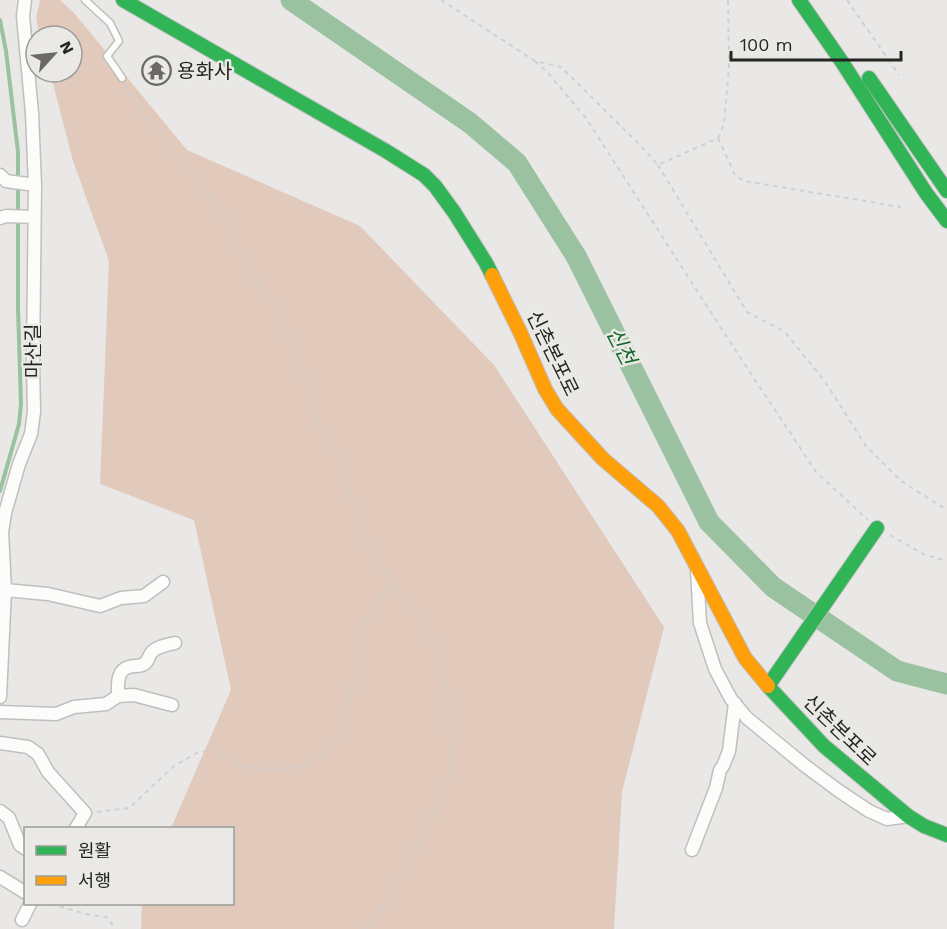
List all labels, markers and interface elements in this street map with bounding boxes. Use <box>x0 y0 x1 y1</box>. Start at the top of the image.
north arrow <box>24 24 84 84</box>
scale bar <box>731 24 900 62</box>
text: 100 m <box>740 34 793 55</box>
text: N <box>56 38 78 57</box>
temple icon: 용화사 <box>140 55 172 87</box>
place label: 용화사 <box>177 59 232 83</box>
street label: 신촌본포로 <box>522 306 584 400</box>
street label: 마산길 <box>21 323 45 379</box>
water label: 신천 <box>602 323 643 371</box>
street label: 신촌본포로 <box>799 689 881 771</box>
legend <box>24 827 234 905</box>
text: 원활 <box>78 840 111 861</box>
text: 서행 <box>78 870 111 891</box>

